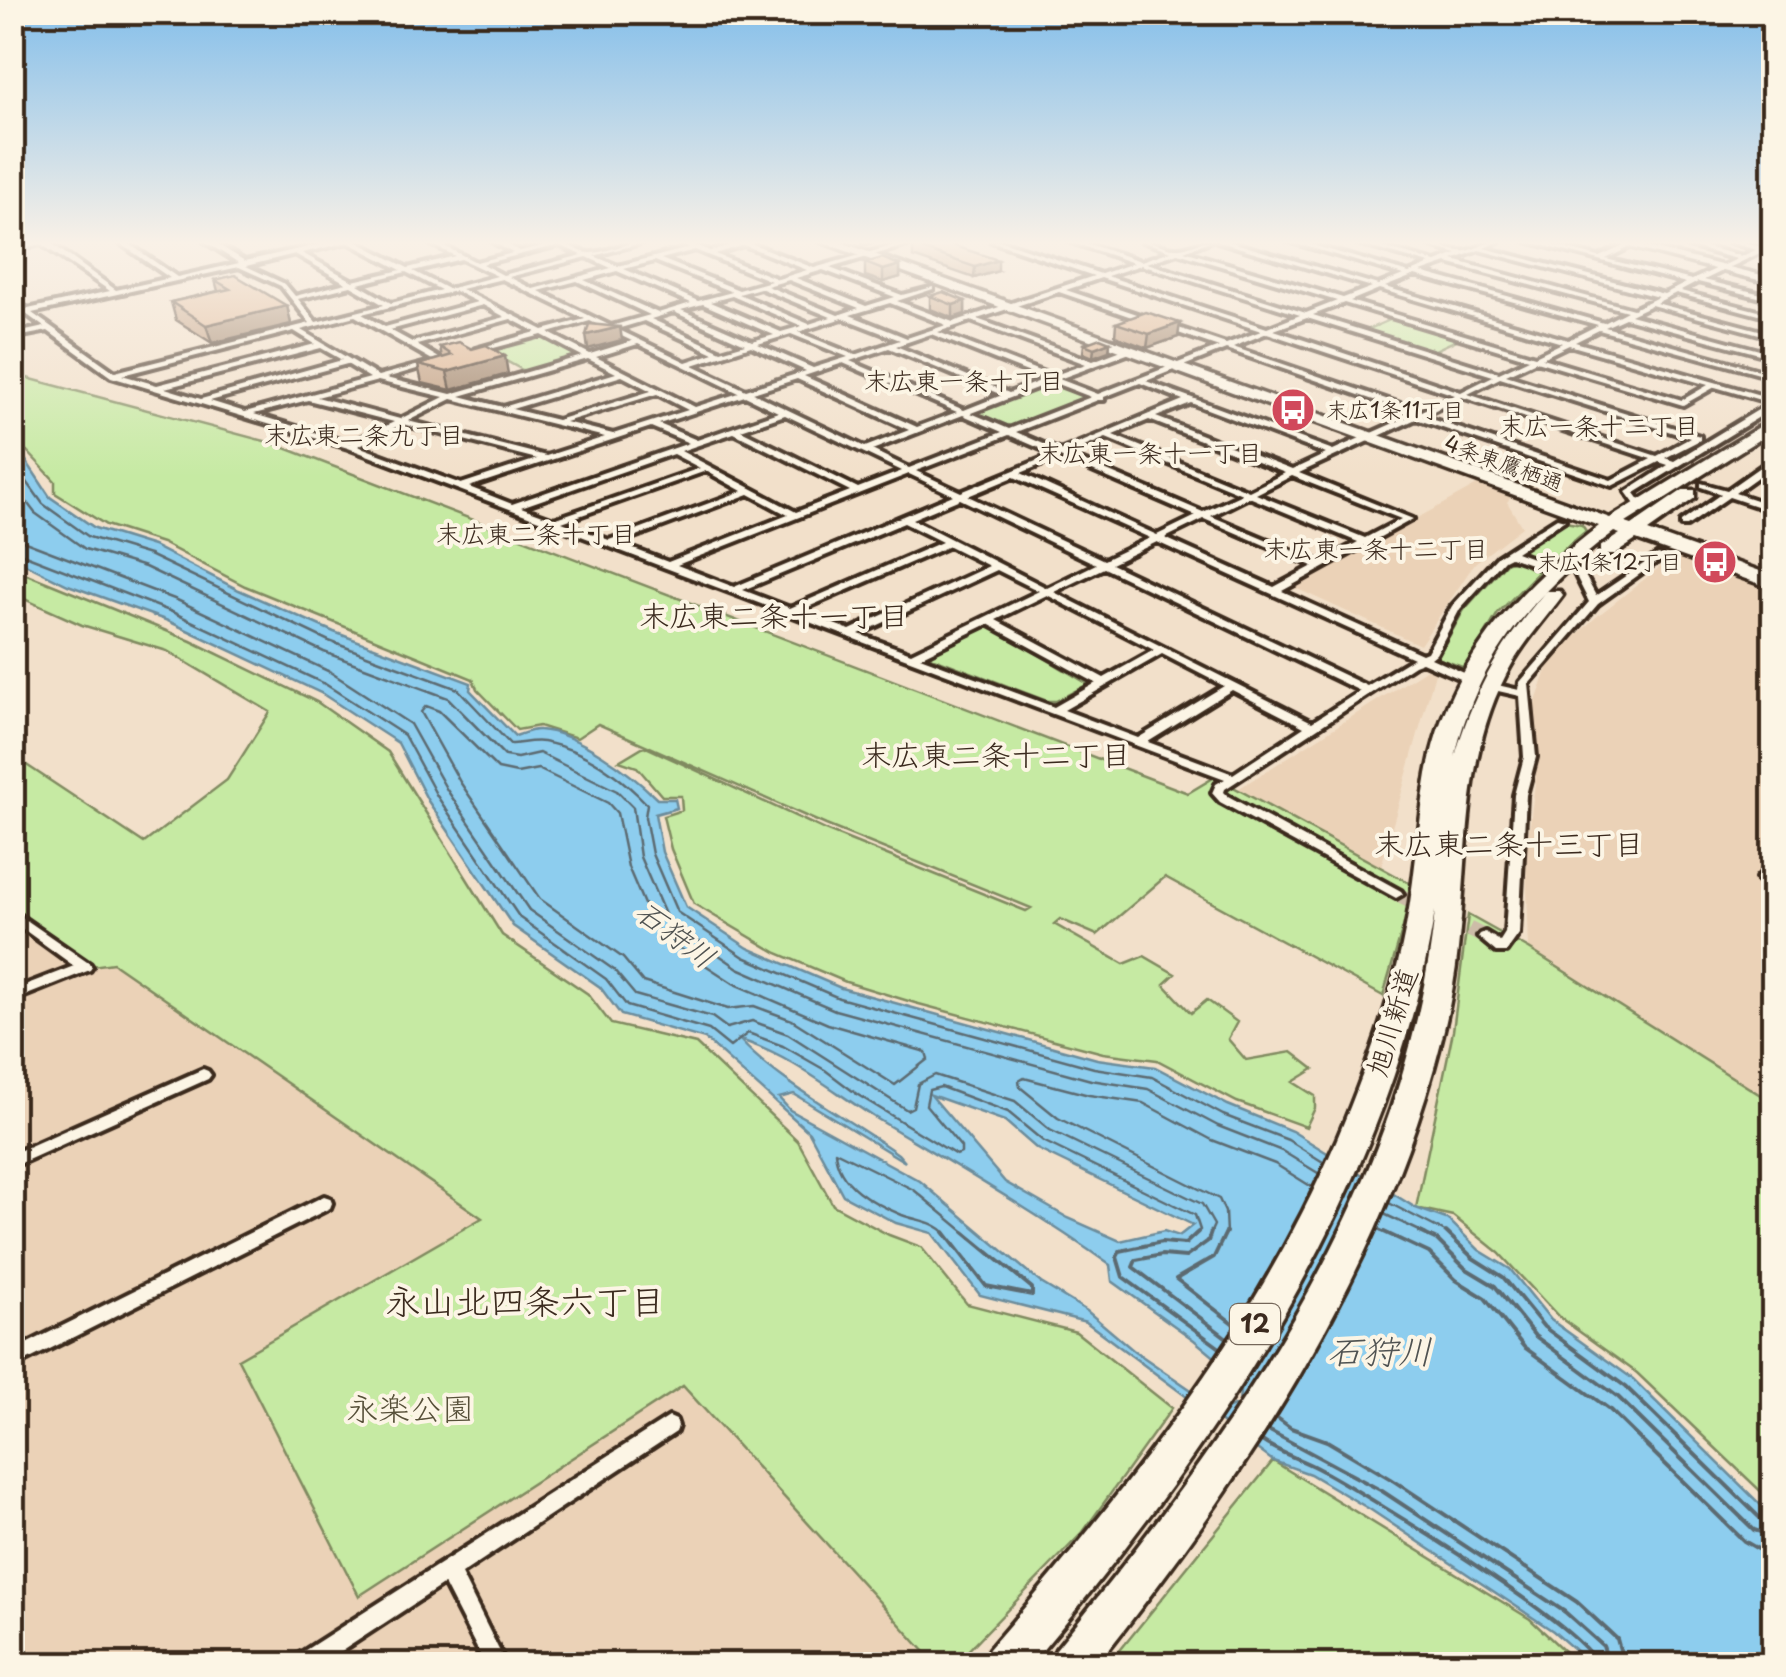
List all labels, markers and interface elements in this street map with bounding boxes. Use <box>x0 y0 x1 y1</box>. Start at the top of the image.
district label: 末広東一条十丁目 <box>864 361 1064 399</box>
bus stop icon: 末広1条11丁目 <box>1270 387 1316 433</box>
place label: 末広1条11丁目 <box>1326 392 1464 425</box>
district label: 末広一条十二丁目 <box>1499 406 1699 444</box>
district label: 末広東二条九丁目 <box>264 415 464 453</box>
street label: 4条東鷹栖通 <box>1440 425 1569 498</box>
district label: 末広東一条十一丁目 <box>1037 433 1263 471</box>
district label: 末広東二条十丁目 <box>436 514 636 552</box>
district label: 末広東一条十二丁目 <box>1263 529 1489 567</box>
bus stop icon: 末広1条12丁目 <box>1692 539 1738 585</box>
place label: 末広1条12丁目 <box>1537 544 1682 577</box>
district label: 末広東二条十一丁目 <box>639 592 909 637</box>
district label: 末広東二条十二丁目 <box>861 731 1131 776</box>
district label: 末広東二条十三丁目 <box>1374 820 1644 865</box>
water label: 石狩川 <box>627 888 726 978</box>
street label: 旭川新道 <box>1354 962 1428 1081</box>
district label: 永山北四条六丁目 <box>385 1273 665 1326</box>
road number: 12 <box>1230 1304 1280 1344</box>
water label: 石狩川 <box>1327 1323 1433 1376</box>
park label: 永楽公園 <box>346 1383 474 1431</box>

